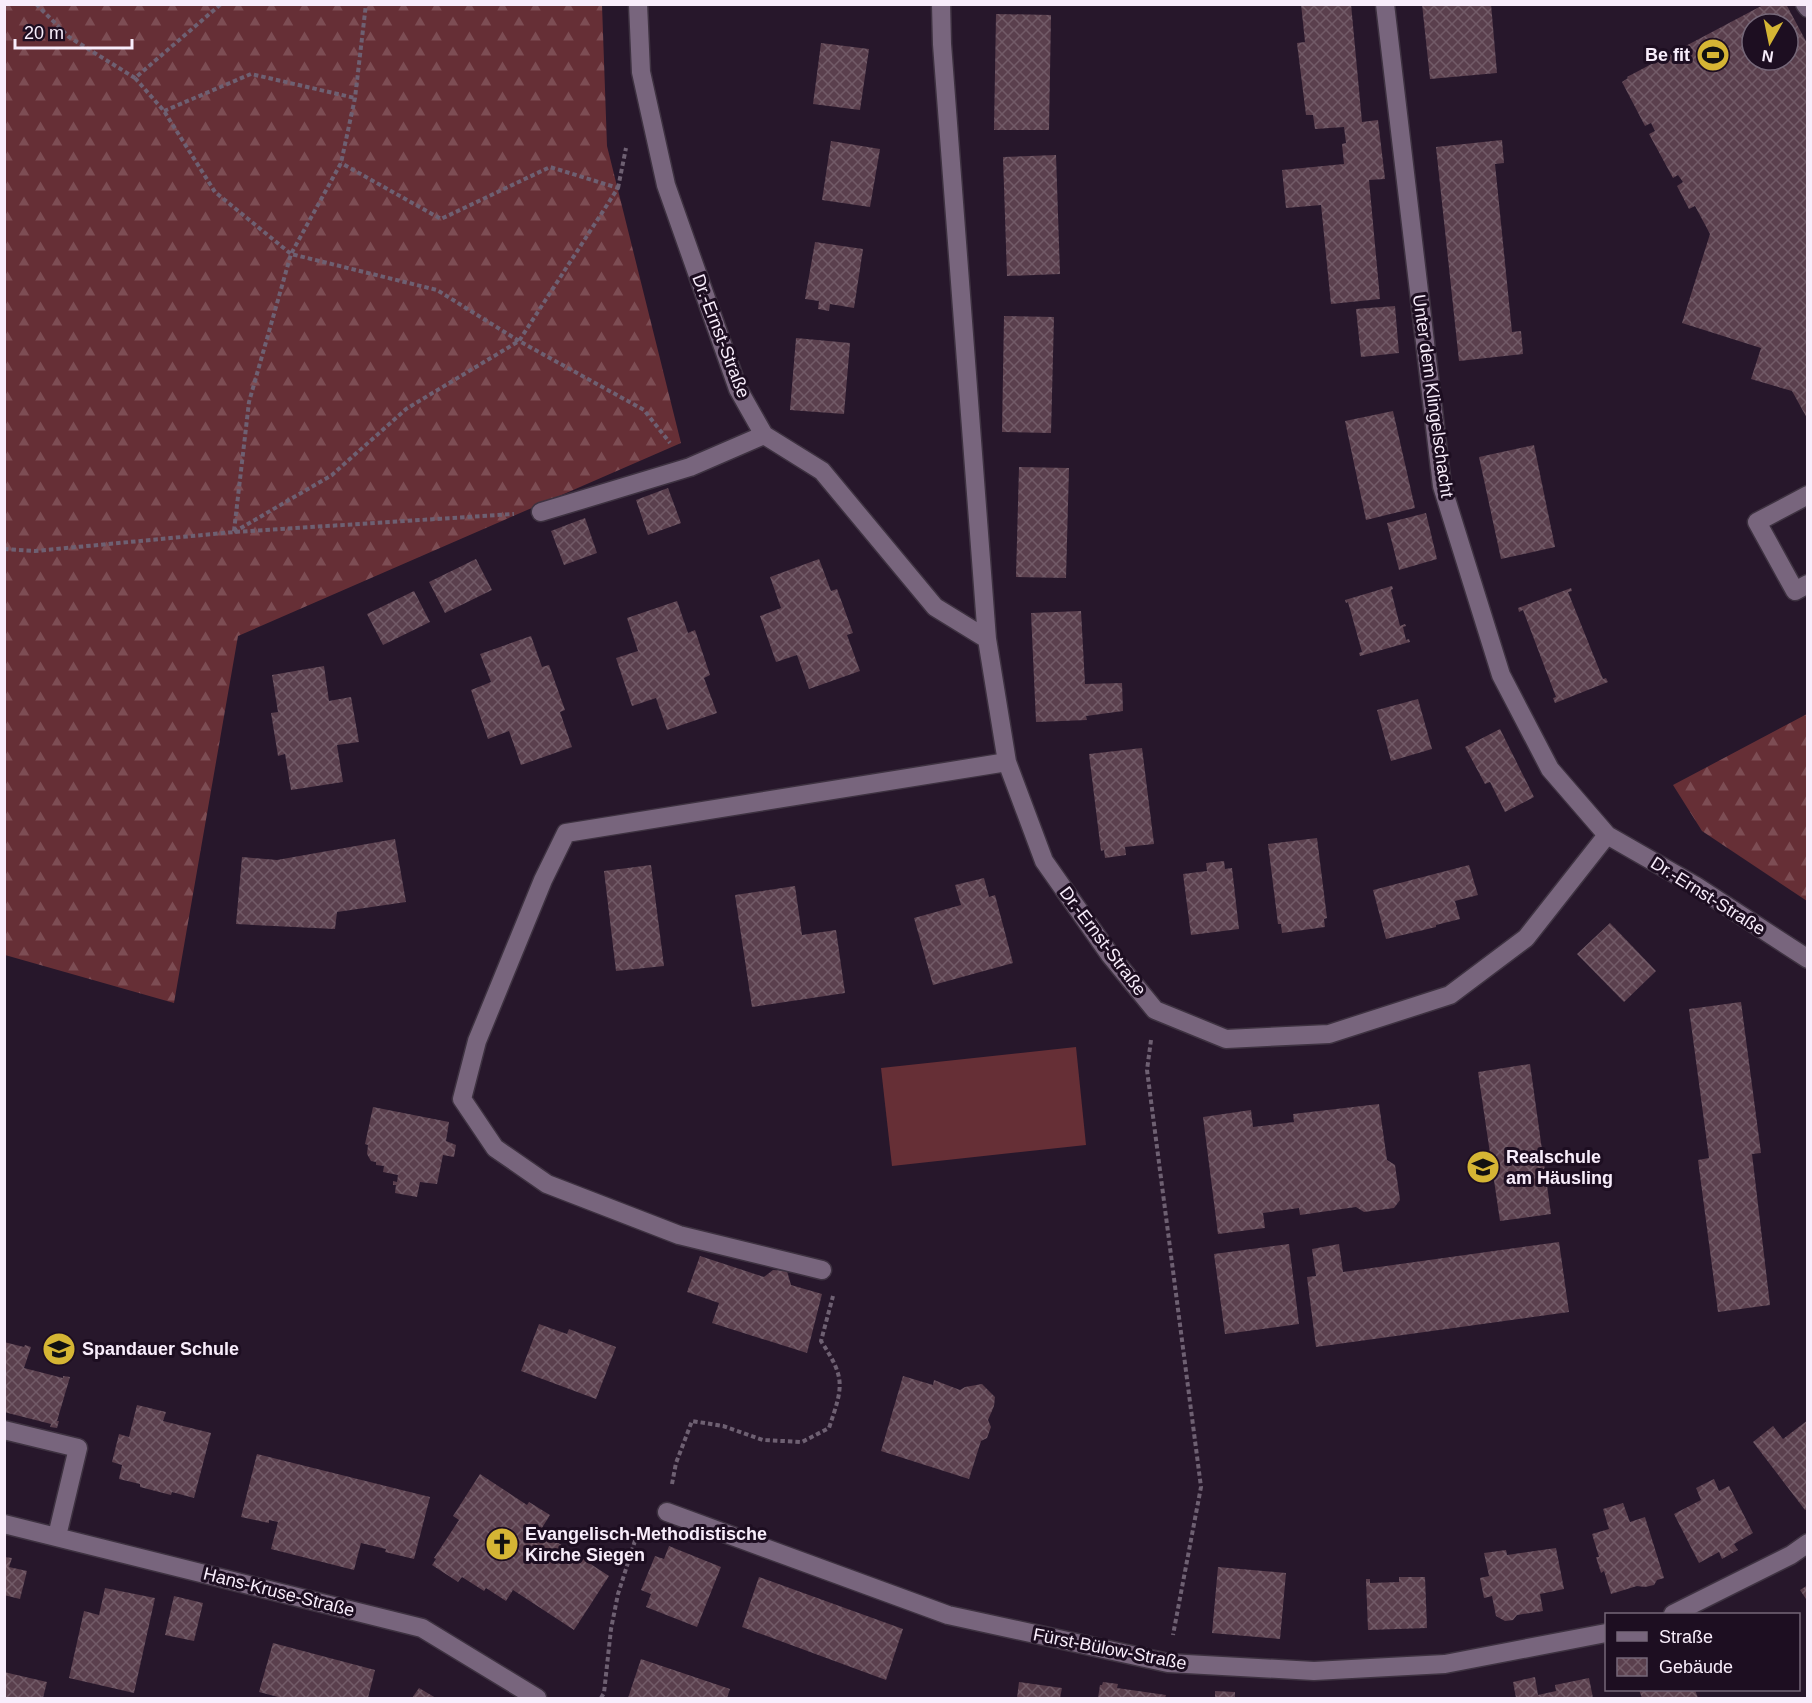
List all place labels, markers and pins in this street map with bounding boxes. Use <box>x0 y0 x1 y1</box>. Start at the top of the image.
sports icon: Be fit <box>1695 37 1731 73</box>
place label: Be fit <box>1645 45 1690 65</box>
place label: Realschule am Häusling <box>1506 1147 1613 1188</box>
school or university icon: Realschule am Häusling <box>1465 1149 1501 1185</box>
school or university icon: Spandauer Schule <box>41 1331 77 1367</box>
place label: Spandauer Schule <box>82 1339 239 1359</box>
place label: Evangelisch-Methodistische Kirche Siegen <box>525 1524 767 1565</box>
church icon: Evangelisch-Methodistische Kirche Siegen <box>484 1526 520 1562</box>

